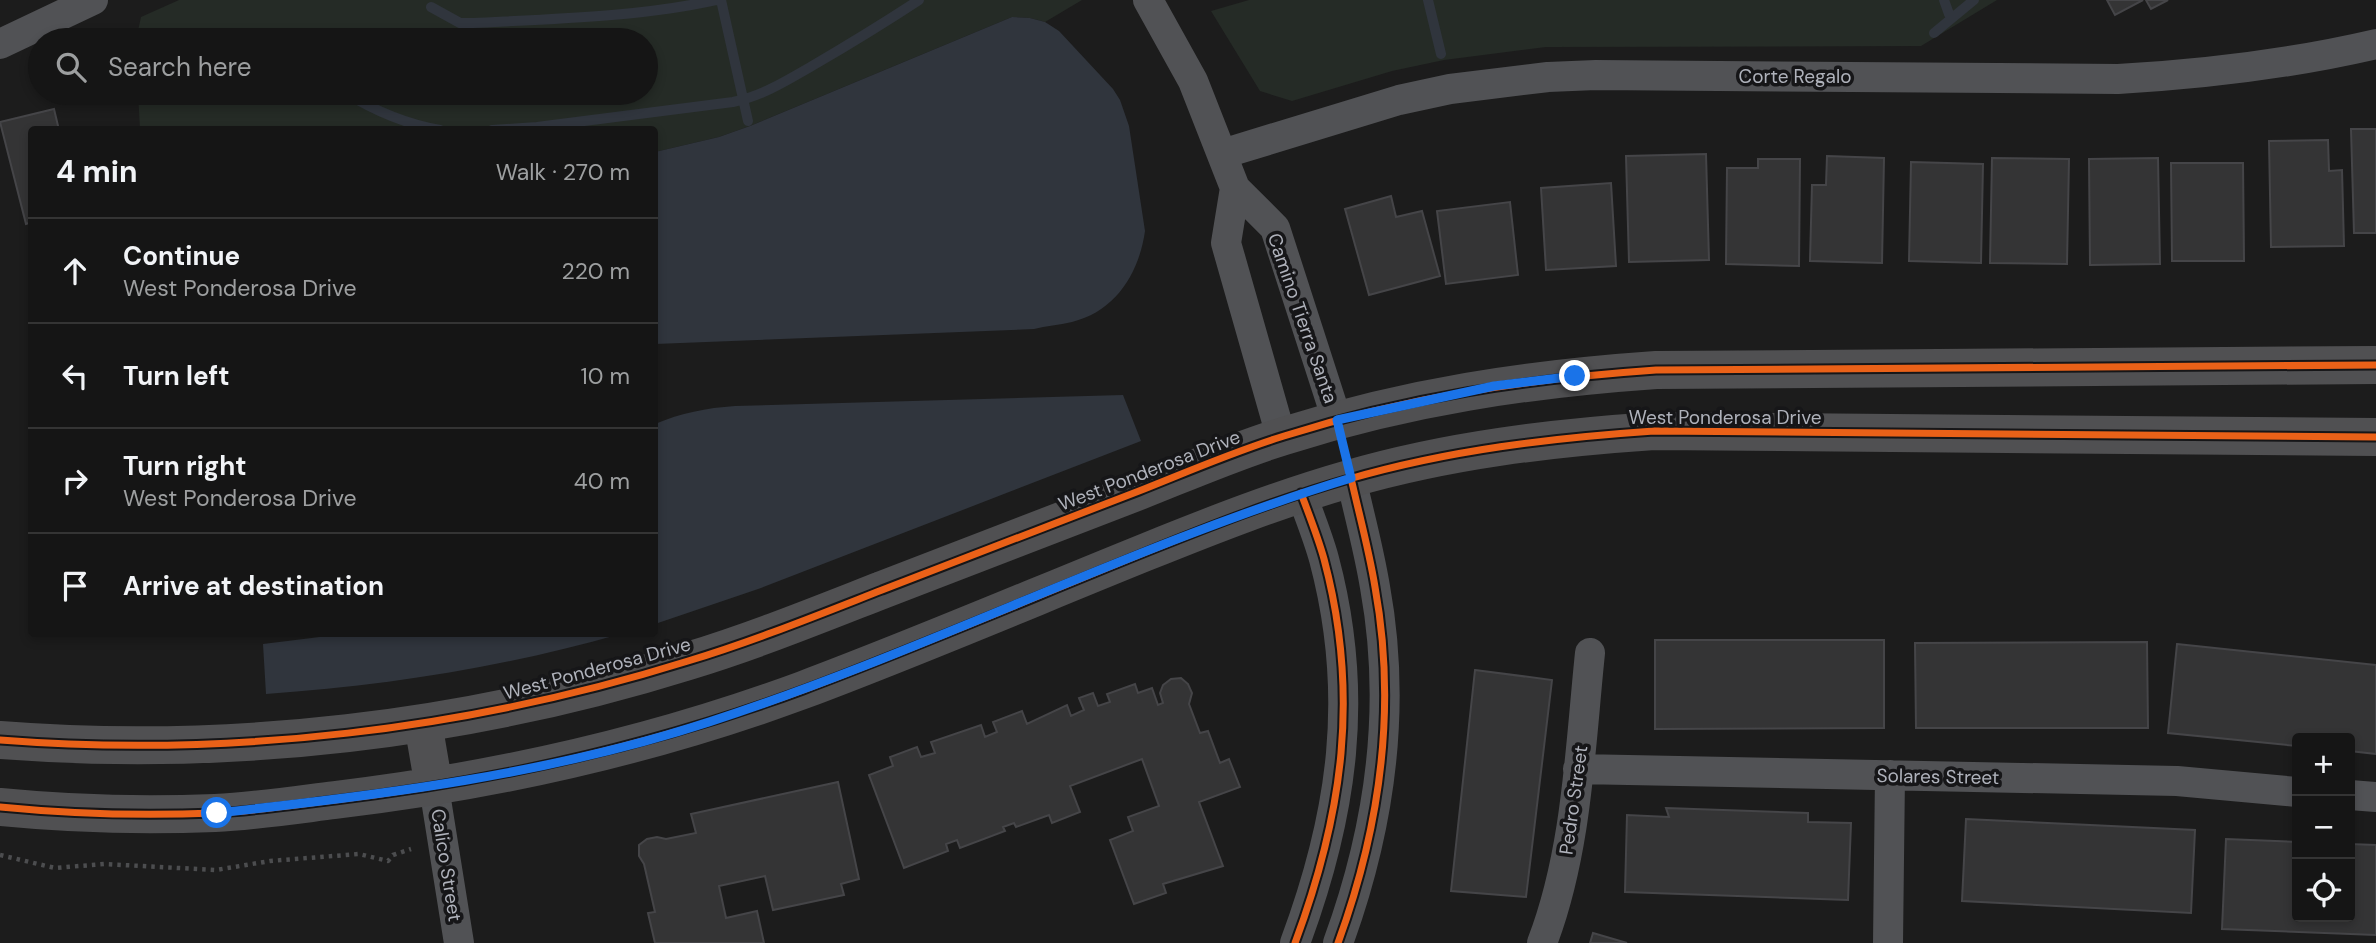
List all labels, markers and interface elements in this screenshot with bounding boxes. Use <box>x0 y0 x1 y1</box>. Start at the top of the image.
search box <box>28 28 658 105</box>
icon: search <box>52 48 90 86</box>
text: Search here <box>108 50 251 84</box>
street label: Corte Regalo <box>1739 64 1851 89</box>
text: 4 min <box>56 152 138 191</box>
text: Walk · 270 m <box>496 157 630 187</box>
street label: Camino Tierra Santa <box>1262 230 1343 406</box>
text: Continue <box>123 239 240 273</box>
icon: ahead <box>56 252 94 290</box>
text: 220 m <box>561 256 630 286</box>
text: West Ponderosa Drive <box>123 273 357 303</box>
icon: left <box>56 357 94 395</box>
text: Turn left <box>123 359 230 393</box>
route end <box>1559 360 1590 391</box>
text: 10 m <box>580 361 630 391</box>
street label: West Ponderosa Drive <box>1628 405 1822 430</box>
street label: West Ponderosa Drive <box>1055 424 1244 517</box>
text: Turn right <box>123 449 247 483</box>
icon: right <box>56 462 94 500</box>
text: 40 m <box>574 466 630 496</box>
text: West Ponderosa Drive <box>123 483 357 513</box>
icon: arrive <box>56 567 94 605</box>
text: Arrive at destination <box>123 569 384 603</box>
street label: West Ponderosa Drive <box>501 631 694 706</box>
map controls <box>2292 733 2355 922</box>
button: + <box>2292 733 2355 796</box>
street label: Pedro Street <box>1553 744 1594 856</box>
street label: Solares Street <box>1876 763 2000 790</box>
button: − <box>2292 796 2355 859</box>
route start <box>201 797 232 828</box>
street label: Calico Street <box>425 807 468 923</box>
button: locate <box>2292 859 2355 922</box>

